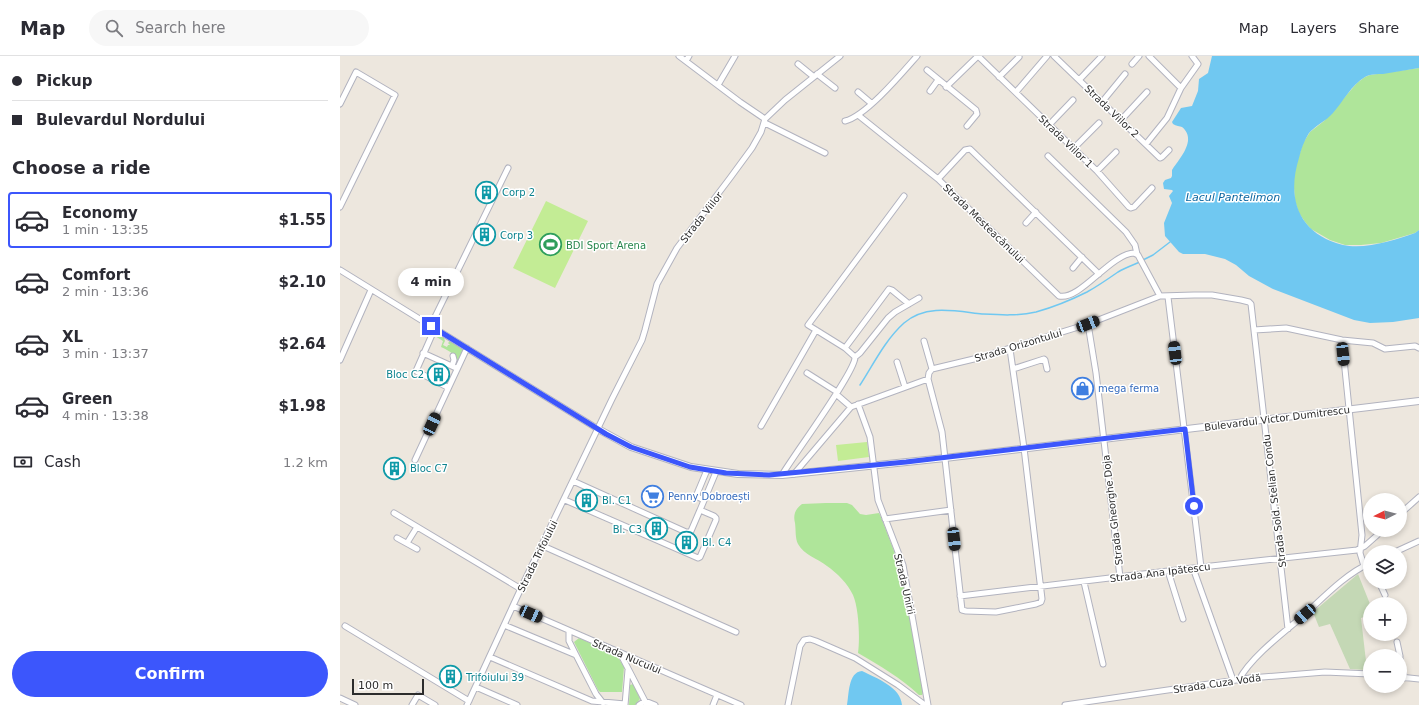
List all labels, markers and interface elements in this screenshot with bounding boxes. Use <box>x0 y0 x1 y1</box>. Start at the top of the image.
search box <box>89 10 369 46</box>
text: Map <box>20 17 65 39</box>
icon: search <box>103 17 125 39</box>
text: Search here <box>135 19 225 37</box>
text: Map <box>1239 20 1268 36</box>
text: Layers <box>1290 20 1337 36</box>
text: Share <box>1359 20 1399 36</box>
text: Pickup <box>36 72 92 90</box>
street label: Strada Viilor 2 <box>1082 83 1141 140</box>
text: Bulevardul Nordului <box>36 111 205 129</box>
street label: Strada Viilor 1 <box>1036 113 1095 170</box>
text: Choose a ride <box>12 157 151 178</box>
building icon: Corp 2 <box>473 179 499 205</box>
street label: Strada Mesteacănului <box>941 182 1027 265</box>
place label: Corp 2 <box>502 187 535 198</box>
street label: Strada Viilor <box>678 189 725 245</box>
water label: Lacul Pantelimon <box>1186 191 1280 204</box>
icon: car <box>14 202 50 238</box>
text: Economy <box>62 204 138 222</box>
text: $1.55 <box>279 211 326 229</box>
text: 1 min · 13:35 <box>62 222 149 237</box>
building icon: Corp 3 <box>471 222 497 248</box>
place label: Corp 3 <box>500 230 533 241</box>
sports icon: BDI Sport Arena <box>537 232 563 258</box>
place label: BDI Sport Arena <box>566 240 646 251</box>
icon: car <box>14 264 50 300</box>
text: Comfort <box>62 266 130 284</box>
callout: 4 min <box>398 268 464 296</box>
text: $2.10 <box>279 273 326 291</box>
text: 4 min <box>411 274 451 289</box>
text: 2 min · 13:36 <box>62 284 149 299</box>
car <box>1075 314 1101 334</box>
route end <box>422 317 440 335</box>
icon: car <box>14 326 50 362</box>
street label: Strada Orizontului <box>973 327 1063 364</box>
text: XL <box>62 328 83 346</box>
text: $2.64 <box>279 335 326 353</box>
car <box>1168 340 1182 366</box>
car <box>1336 341 1350 367</box>
text: 3 min · 13:37 <box>62 346 149 361</box>
building icon: Bloc C2 <box>426 361 452 387</box>
place label: Bloc C2 <box>386 369 424 380</box>
shop icon: mega ferma <box>1070 375 1096 401</box>
place label: mega ferma <box>1098 383 1159 394</box>
icon: car <box>14 388 50 424</box>
text: Green <box>62 390 113 408</box>
text: $1.98 <box>279 397 326 415</box>
street label: Bulevardul Victor Dumitrescu <box>1204 404 1350 433</box>
text: 4 min · 13:38 <box>62 408 149 423</box>
car <box>421 411 443 437</box>
street label: Strada Sold. Stelian Condu <box>1261 434 1288 568</box>
icon: cash <box>12 451 34 473</box>
text: Cash <box>44 453 81 471</box>
street label: Strada Gheorghe Doja <box>1100 454 1125 566</box>
text: 1.2 km <box>283 455 328 470</box>
building icon: Bloc C7 <box>381 455 407 481</box>
place label: Bloc C7 <box>410 463 448 474</box>
supermarket icon: Penny Dobroești <box>639 483 665 509</box>
building icon: Bl. C1 <box>574 487 600 513</box>
place label: Penny Dobroești <box>668 491 750 503</box>
north arrow <box>1363 493 1407 537</box>
map controls <box>1363 493 1407 693</box>
place label: Bl. C1 <box>602 495 631 506</box>
route start <box>1185 497 1203 515</box>
building icon: Bl. C3 <box>644 516 670 542</box>
street label: Strada Trifoiului <box>515 519 560 594</box>
place label: Bl. C3 <box>613 524 642 535</box>
car <box>947 526 961 552</box>
building icon: Bl. C4 <box>674 529 700 555</box>
place label: Bl. C4 <box>702 537 731 548</box>
button: layers <box>1363 545 1407 589</box>
street label: Strada Unirii <box>892 553 917 616</box>
street label: Strada Ana Ipătescu <box>1109 561 1211 584</box>
button: + <box>1363 597 1407 641</box>
car <box>1292 602 1318 626</box>
car <box>518 604 544 624</box>
street label: Strada Nucului <box>591 637 663 676</box>
button: − <box>1363 649 1407 693</box>
button: Confirm <box>12 651 328 697</box>
building icon: Trifoiului 39 <box>437 664 463 690</box>
place label: Trifoiului 39 <box>465 672 524 683</box>
street label: Strada Cuza Vodă <box>1172 672 1262 695</box>
scale bar <box>352 677 424 696</box>
text: 100 m <box>358 679 393 692</box>

